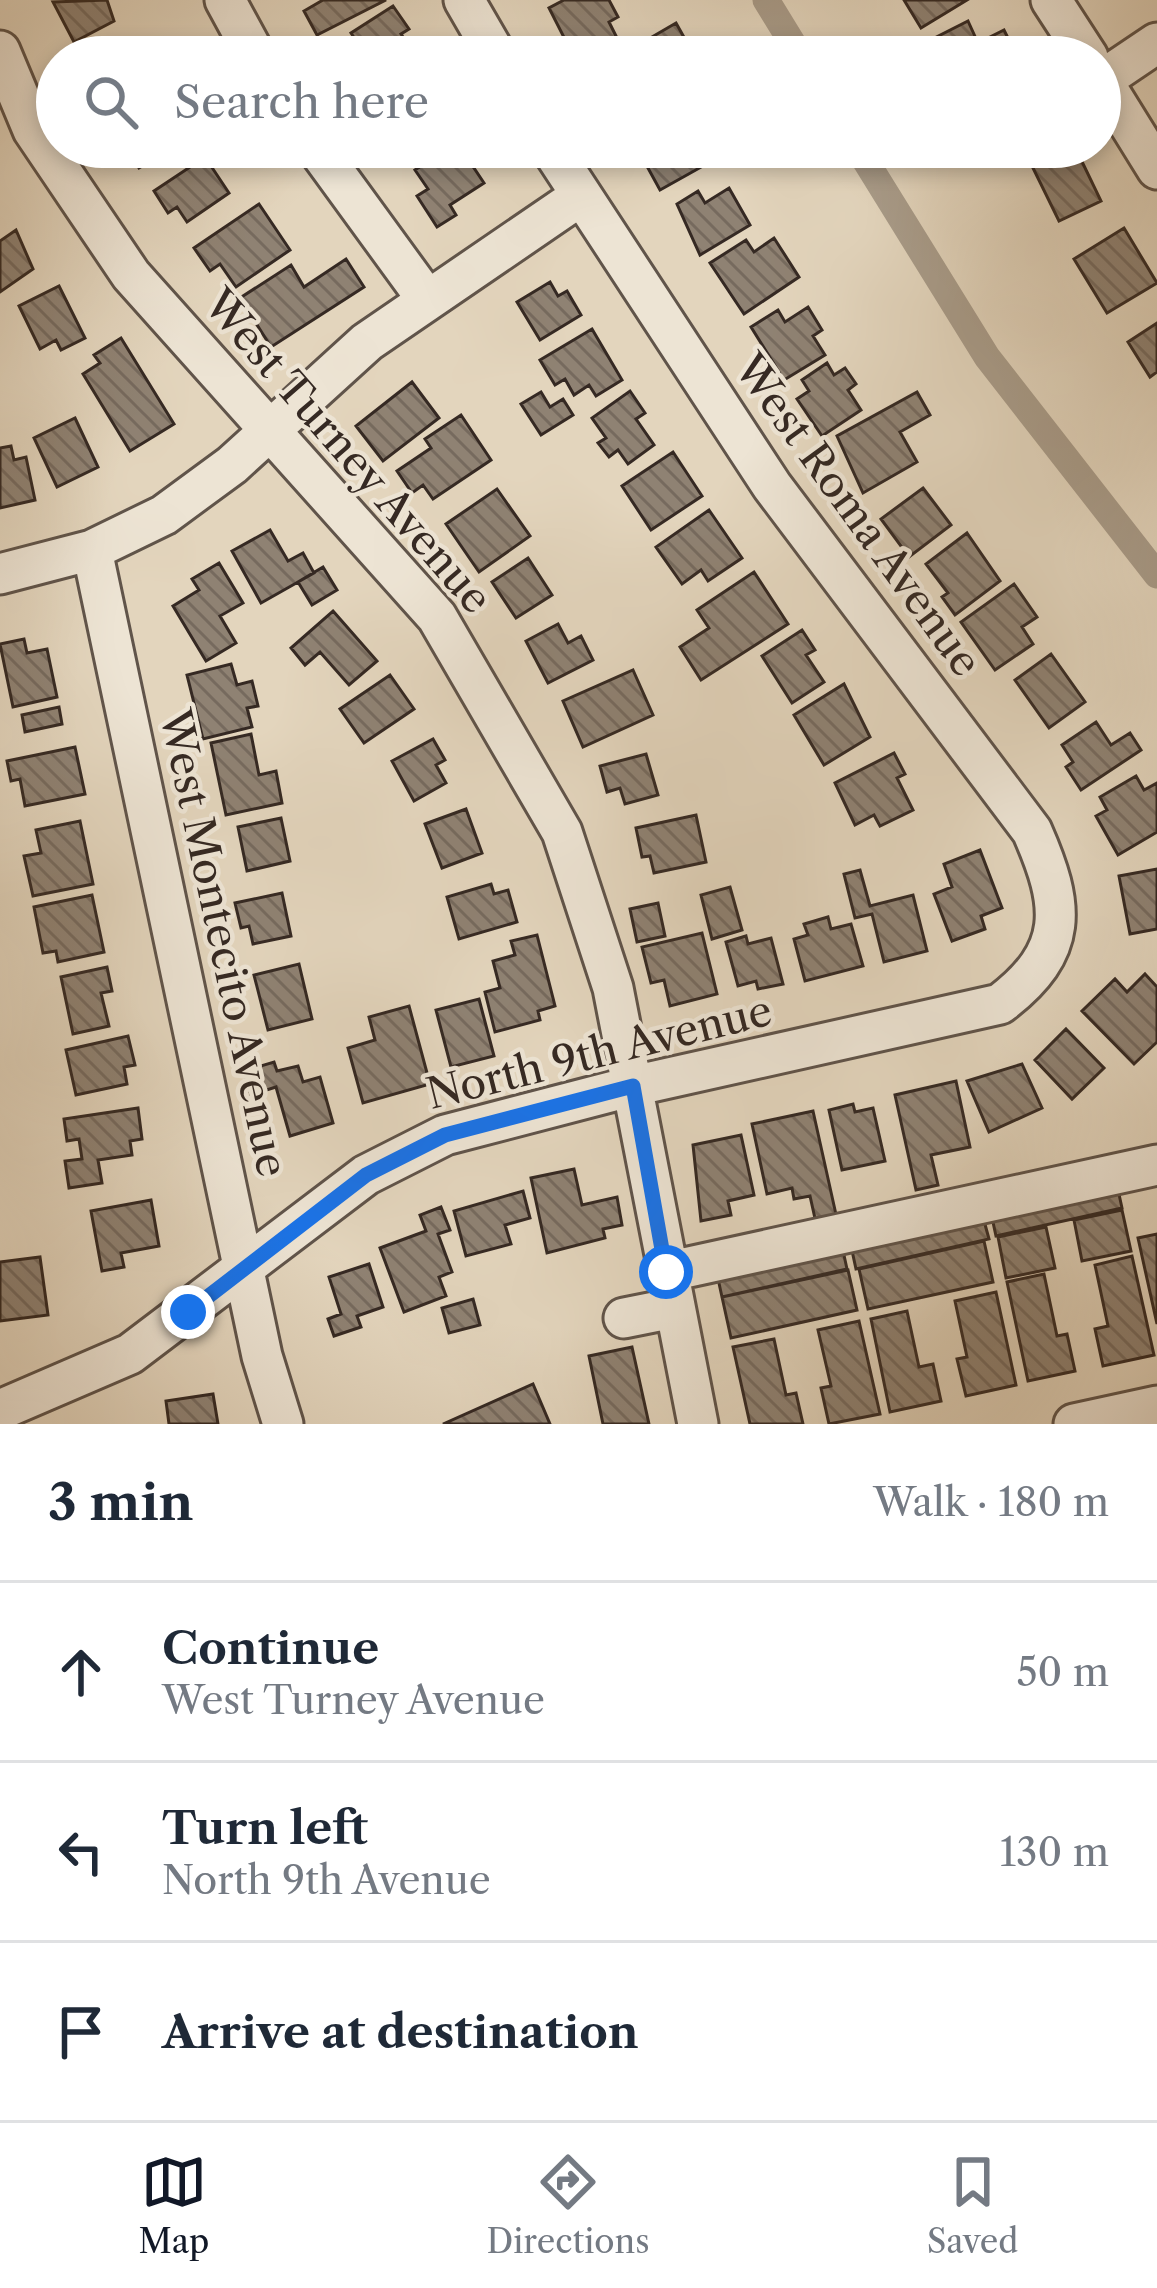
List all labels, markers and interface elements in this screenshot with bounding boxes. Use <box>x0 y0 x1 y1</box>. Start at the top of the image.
search box <box>36 36 1121 168</box>
icon: search <box>78 69 144 135</box>
text: Search here <box>174 74 429 130</box>
street label: West Turney Avenue <box>192 278 503 624</box>
street label: West Roma Avenue <box>723 343 992 686</box>
street label: West Montecito Avenue <box>149 704 299 1181</box>
street label: North 9th Avenue <box>421 984 777 1120</box>
route start <box>639 1245 693 1299</box>
route end <box>161 1285 215 1339</box>
text: 3 min <box>48 1471 194 1533</box>
text: Walk · 180 m <box>873 1478 1109 1526</box>
text: Continue <box>162 1620 379 1676</box>
icon: ahead <box>48 1639 114 1705</box>
text: 50 m <box>1016 1648 1109 1696</box>
text: West Turney Avenue <box>162 1676 545 1724</box>
text: Turn left <box>162 1800 368 1856</box>
icon: left <box>48 1819 114 1885</box>
text: 130 m <box>1000 1828 1109 1876</box>
text: North 9th Avenue <box>162 1856 491 1904</box>
icon: arrive <box>48 1999 114 2065</box>
text: Arrive at destination <box>162 2004 639 2060</box>
tab: Map <box>139 2149 209 2262</box>
tab: Directions <box>487 2149 650 2262</box>
tab: Saved <box>927 2149 1018 2262</box>

